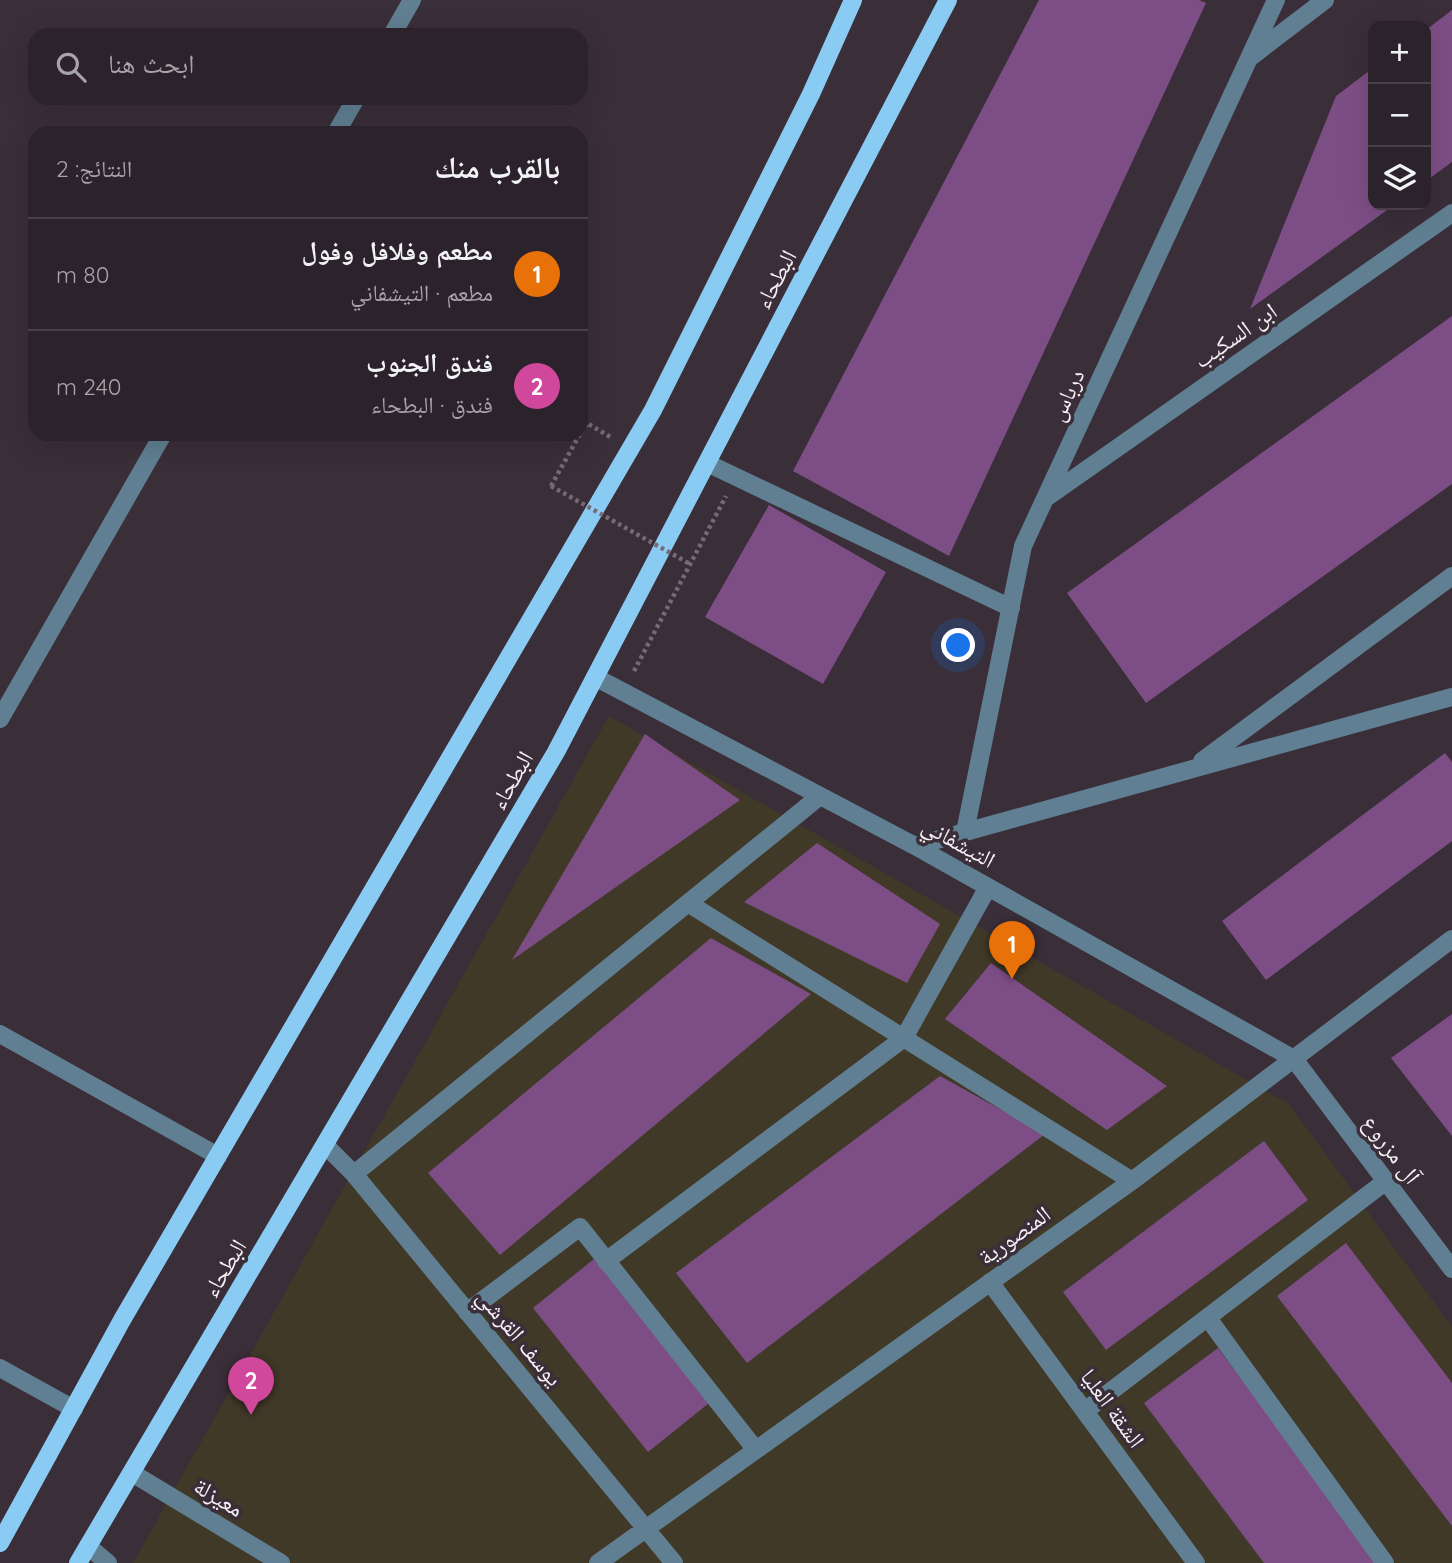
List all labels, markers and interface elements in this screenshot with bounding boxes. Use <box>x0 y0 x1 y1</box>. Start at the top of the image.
map controls <box>1368 21 1431 210</box>
button: + <box>1368 21 1431 84</box>
search box <box>28 28 588 105</box>
text: ابحث هنا <box>108 47 194 80</box>
icon: search <box>52 48 90 86</box>
button: − <box>1368 84 1431 147</box>
button: layers <box>1368 147 1431 210</box>
text: بالقرب منك <box>435 148 560 186</box>
text: النتائج: 2 <box>56 154 132 183</box>
text: مطعم وفلافل وفول <box>302 234 493 267</box>
street label: البطحاء <box>747 244 803 314</box>
text: 80 m <box>56 260 109 289</box>
text: 1 <box>533 260 541 289</box>
text: مطعم · التيشفاني <box>350 278 493 307</box>
street label: ابن السكيب <box>1188 296 1282 374</box>
text: فندق الجنوب <box>366 346 493 379</box>
street label: درباس <box>1041 364 1091 426</box>
text: 240 m <box>56 372 121 401</box>
text: 2 <box>530 372 544 401</box>
text: فندق · البطحاء <box>371 390 493 419</box>
your location <box>941 628 975 662</box>
street label: البطحاء <box>483 746 539 814</box>
street label: التيشفاني <box>915 810 1001 878</box>
pin: 1 <box>989 921 1035 979</box>
street label: آل مزروع <box>1356 1109 1428 1191</box>
street label: المنصورية <box>972 1199 1056 1271</box>
street label: البطحاء <box>195 1234 253 1302</box>
street label: يوسف القرشي <box>467 1282 569 1395</box>
pin: 2 <box>228 1357 274 1415</box>
street label: الشقة العليا <box>1075 1363 1151 1453</box>
street label: معيزلة <box>189 1471 249 1523</box>

